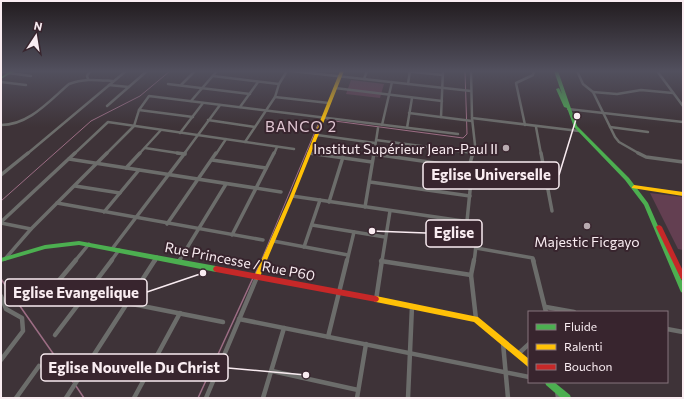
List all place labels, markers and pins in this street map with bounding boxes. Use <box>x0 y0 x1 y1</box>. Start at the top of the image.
place label: Institut Supérieur Jean-Paul II <box>313 140 498 157</box>
marker: Institut Supérieur Jean-Paul II <box>501 143 511 153</box>
callout: Eglise Universelle <box>423 162 559 189</box>
callout: Eglise <box>426 220 482 247</box>
marker: Majestic Ficgayo <box>582 221 592 231</box>
place label: Majestic Ficgayo <box>534 233 640 250</box>
callout: Eglise Evangelique <box>5 279 147 306</box>
callout: Eglise Nouvelle Du Christ <box>41 354 228 381</box>

